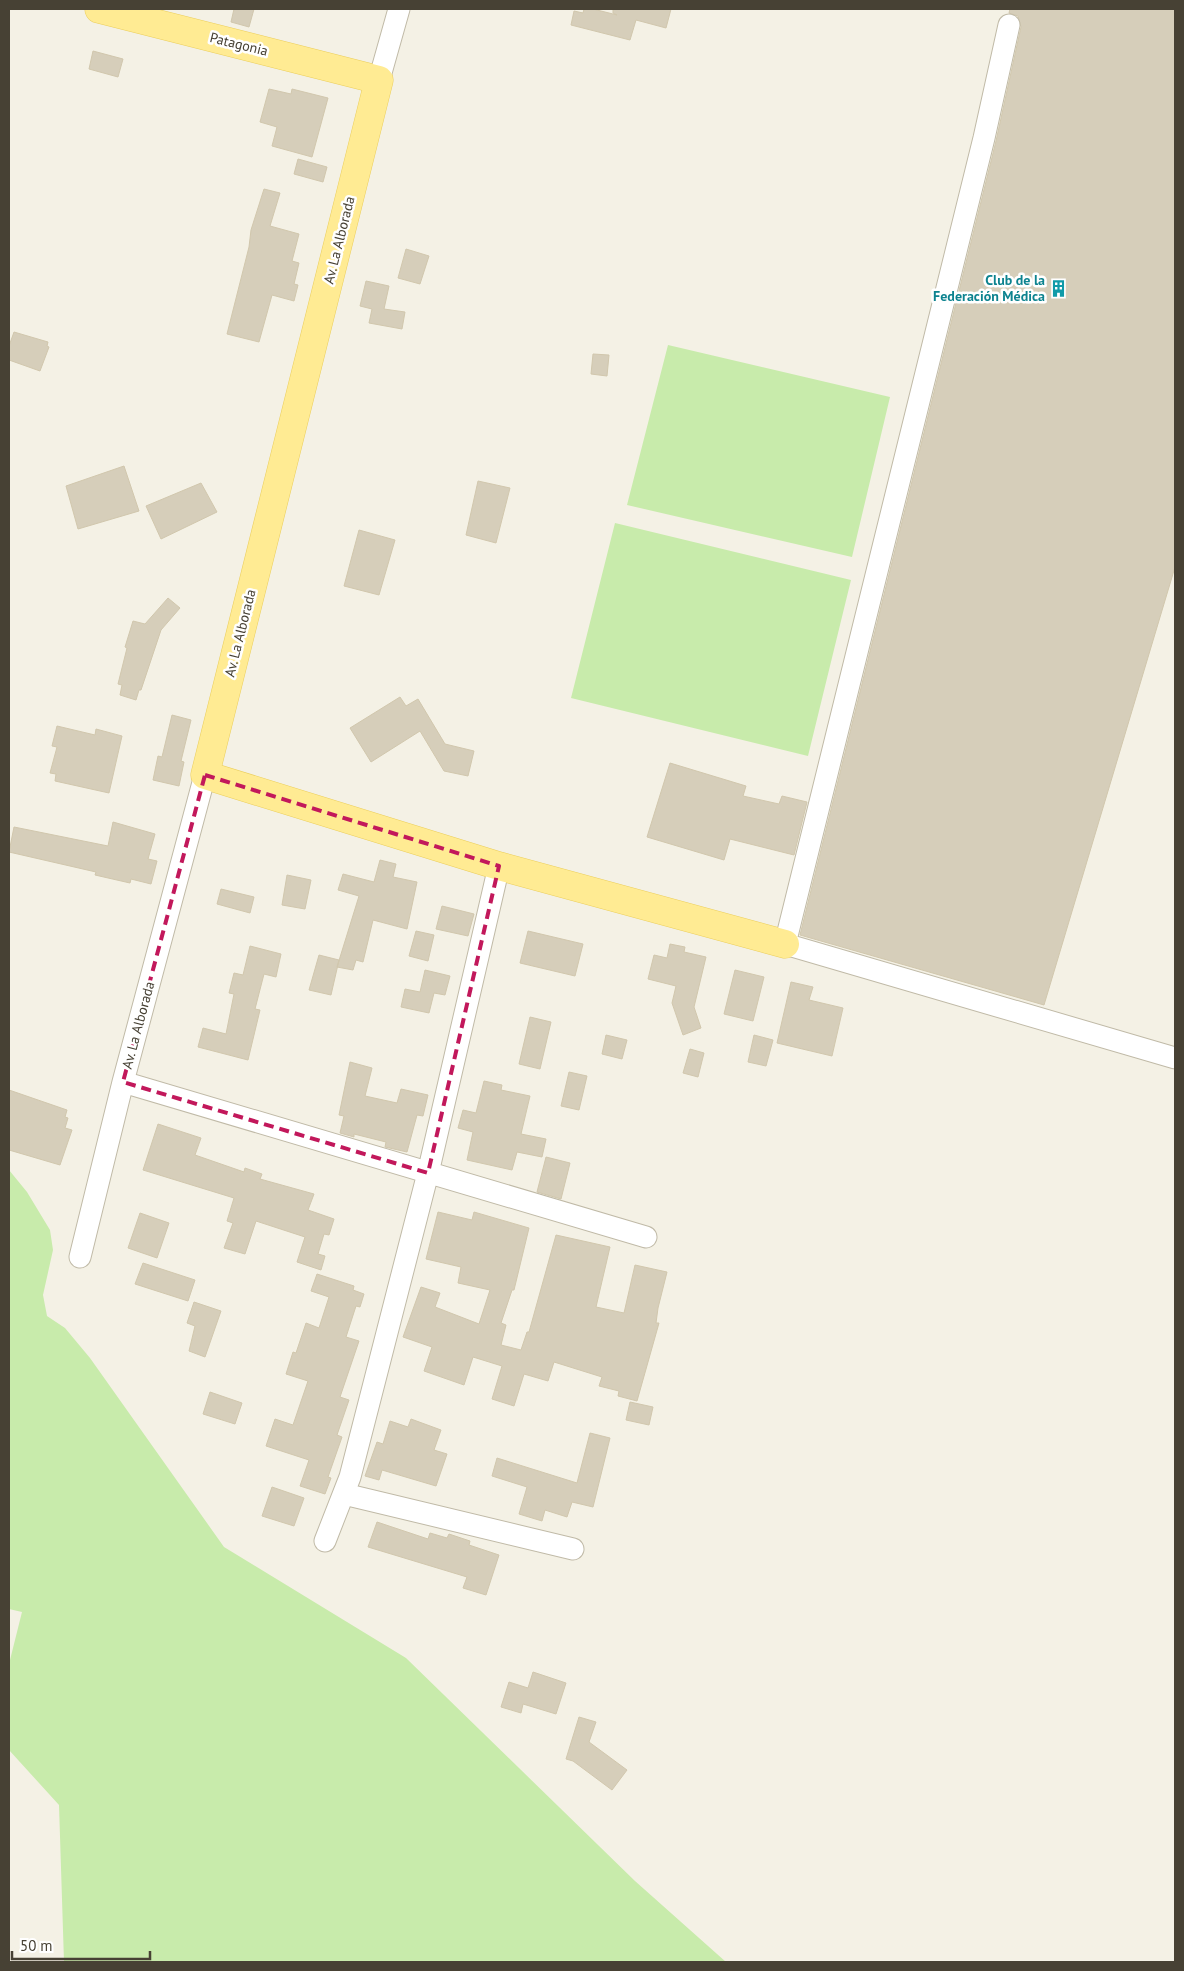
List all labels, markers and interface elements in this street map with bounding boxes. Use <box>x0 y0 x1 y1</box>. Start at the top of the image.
street label: Patagonia <box>208 28 270 60</box>
street label: Av. La Alborada <box>319 194 359 286</box>
place label: Club de la Federación Médica <box>933 271 1045 305</box>
building icon: Club de la Federación Médica <box>1049 278 1069 298</box>
street label: Av. La Alborada <box>220 587 260 679</box>
street label: Av. La Alborada <box>118 979 158 1071</box>
scale bar <box>12 1928 150 1960</box>
text: 50 m <box>20 1936 53 1955</box>

